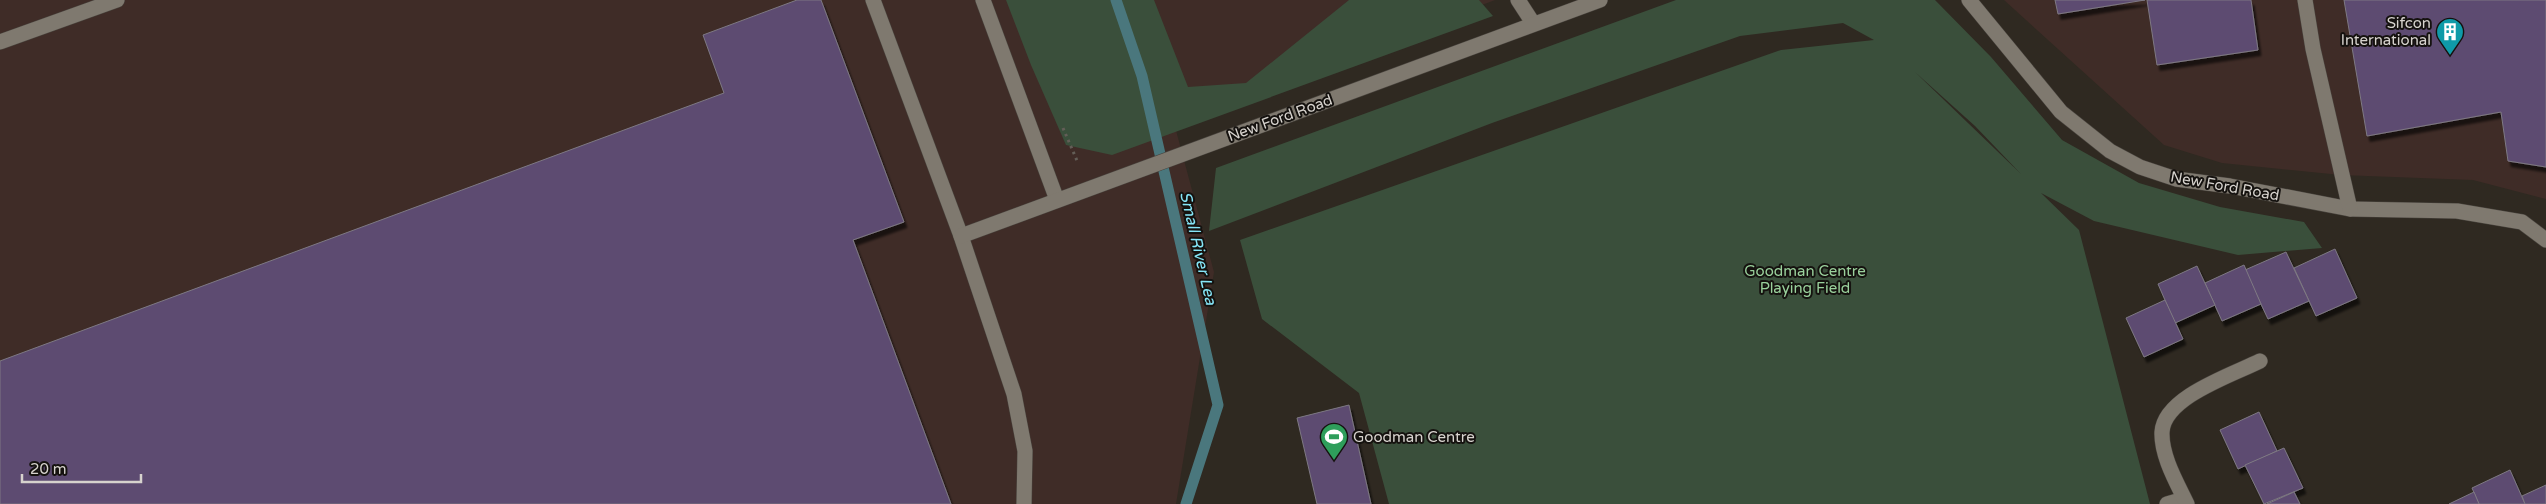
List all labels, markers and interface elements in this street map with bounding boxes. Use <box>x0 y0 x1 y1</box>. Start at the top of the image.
place label: Sifcon International <box>2341 14 2431 49</box>
building icon: Sifcon International <box>2435 17 2465 56</box>
street label: New Ford Road <box>1225 91 1335 145</box>
street label: New Ford Road <box>2169 168 2281 204</box>
water label: Small River Lea <box>1175 190 1221 308</box>
park label: Goodman Centre Playing Field <box>1744 262 1866 297</box>
sports icon: Goodman Centre <box>1319 422 1349 461</box>
place label: Goodman Centre <box>1353 428 1475 446</box>
scale bar <box>22 452 141 484</box>
text: 20 m <box>30 460 67 478</box>

